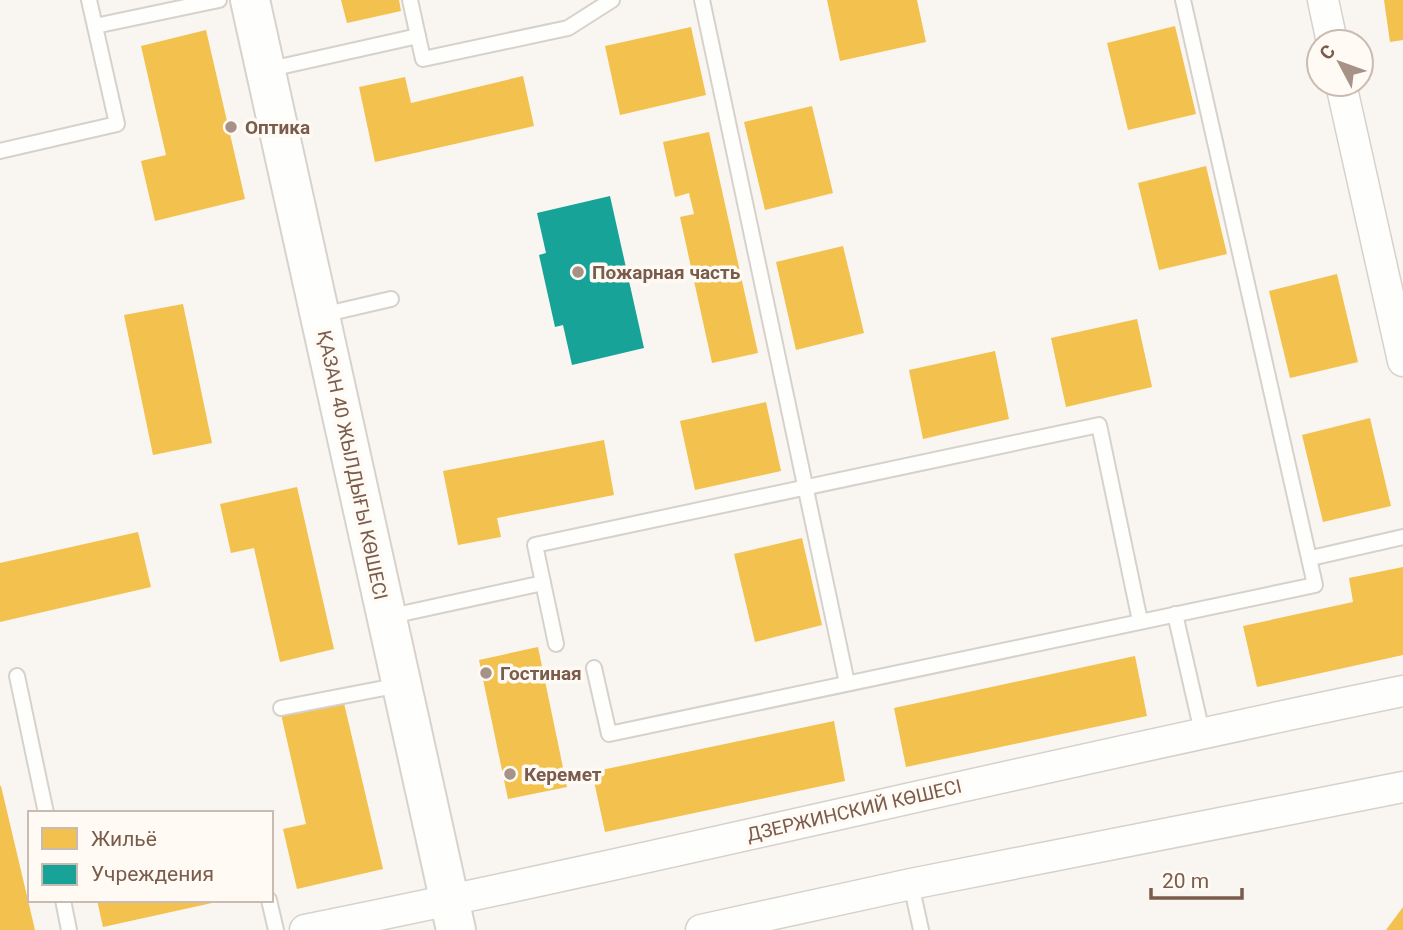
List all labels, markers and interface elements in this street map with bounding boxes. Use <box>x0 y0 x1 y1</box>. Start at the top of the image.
north arrow <box>1305 28 1375 98</box>
text: С <box>1315 40 1340 64</box>
place label: Оптика <box>245 116 310 139</box>
marker: Оптика <box>223 119 239 135</box>
place label: Пожарная часть <box>592 261 741 284</box>
marker: Пожарная часть <box>570 264 586 280</box>
street label: ҚАЗАН 40 ЖЫЛДЫҒЫ КӨШЕСІ <box>313 328 392 602</box>
place label: Гостиная <box>500 662 582 685</box>
marker: Гостиная <box>478 665 494 681</box>
place label: Керемет <box>524 763 602 786</box>
marker: Керемет <box>502 766 518 782</box>
street label: ДЗЕРЖИНСКИЙ КӨШЕСІ <box>744 775 964 846</box>
legend <box>28 811 273 902</box>
text: Жильё <box>91 827 157 851</box>
scale bar <box>1151 856 1242 900</box>
text: Учреждения <box>91 862 214 886</box>
text: 20 m <box>1162 869 1209 893</box>

